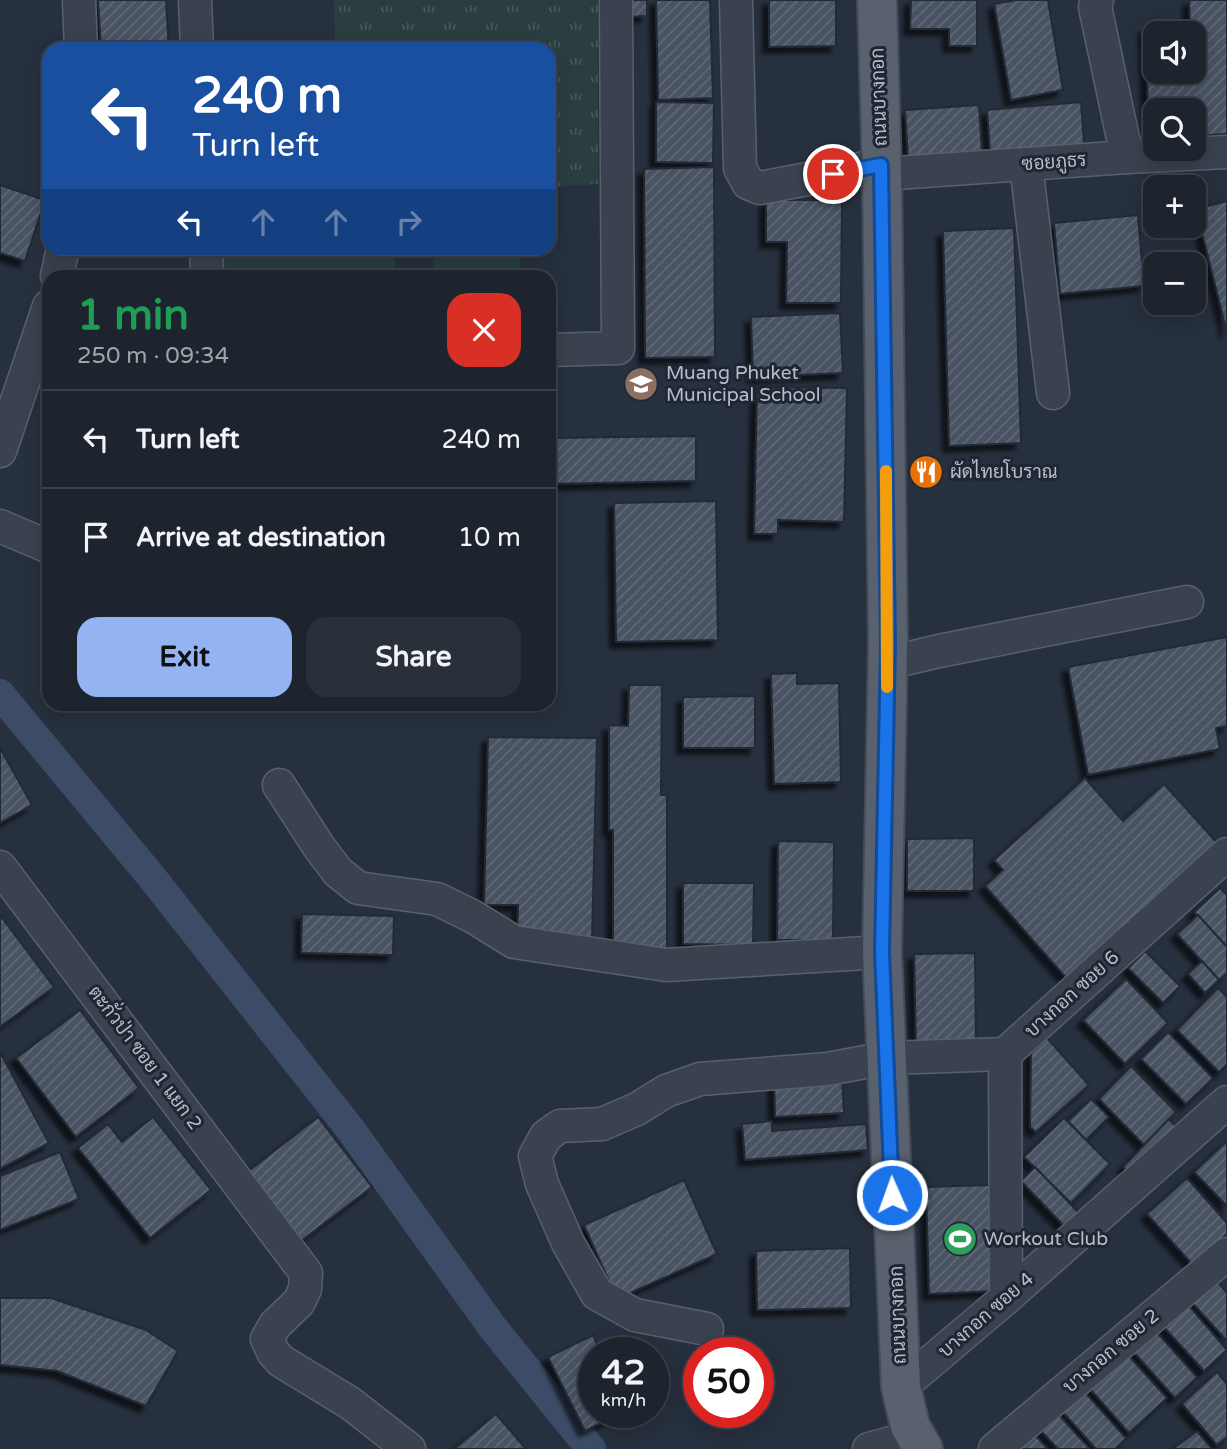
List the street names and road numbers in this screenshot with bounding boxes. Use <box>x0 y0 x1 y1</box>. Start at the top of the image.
street label: ถนนบางกอก <box>866 47 892 147</box>
street label: ซอยภูธร <box>1021 149 1087 177</box>
street label: บางกอก ซอย 6 <box>1021 946 1124 1042</box>
street label: ตะกั่วป่า ซอย 1 แยก 2 <box>84 978 211 1134</box>
street label: ถนนบางกอก <box>885 1265 911 1365</box>
street label: บางกอก ซอย 4 <box>934 1268 1038 1362</box>
street label: บางกอก ซอย 2 <box>1058 1304 1164 1398</box>

